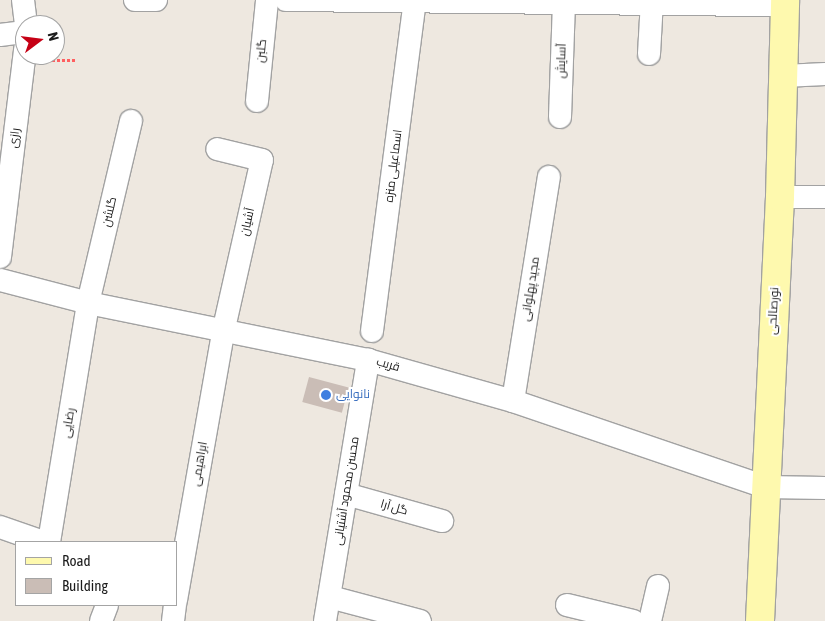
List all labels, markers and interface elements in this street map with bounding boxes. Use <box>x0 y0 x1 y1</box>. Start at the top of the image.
north arrow <box>15 15 65 65</box>
text: N <box>45 30 62 42</box>
street label: گلبن <box>254 38 270 64</box>
street label: آسایش <box>554 43 570 79</box>
street label: رازی <box>7 127 23 149</box>
street label: اسماعیلی منزه <box>382 129 406 203</box>
street label: گلشن <box>100 196 120 228</box>
street label: آشیان <box>238 207 258 237</box>
street label: مجید پهلوانی <box>519 256 543 322</box>
street label: نورصالحی <box>766 287 782 335</box>
street label: قریب <box>375 355 401 375</box>
place label: نانوایی <box>336 388 370 402</box>
marker: نانوایی <box>320 389 332 401</box>
street label: رضایی <box>60 407 78 439</box>
street label: محسن محمود آشتیانی <box>331 436 363 546</box>
street label: ابراهیمی <box>189 441 211 487</box>
street label: گل آرا <box>379 497 409 519</box>
legend <box>15 541 178 606</box>
text: Road <box>62 552 91 569</box>
text: Building <box>62 577 108 594</box>

